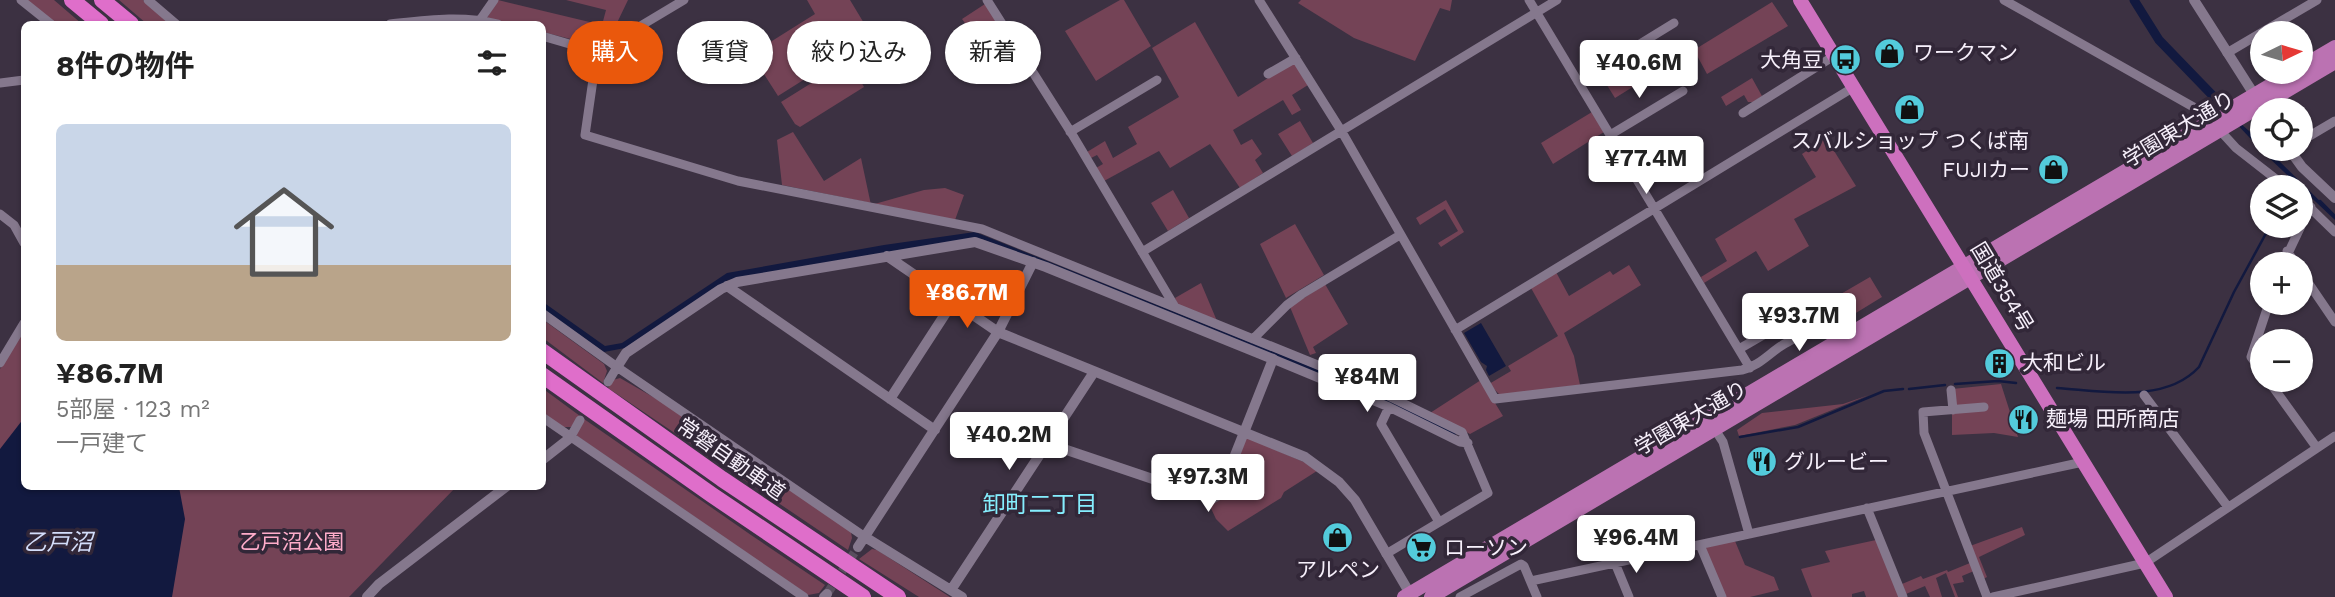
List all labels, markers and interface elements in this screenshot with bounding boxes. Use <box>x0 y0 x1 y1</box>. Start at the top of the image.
chip: 購入 <box>567 21 663 84</box>
chip: 賃貸 <box>677 21 773 84</box>
chip: 絞り込み <box>787 21 931 84</box>
chip: 新着 <box>945 21 1041 84</box>
north arrow <box>2250 21 2314 84</box>
map controls <box>2250 21 2313 392</box>
shop icon: ワークマン <box>1873 36 1907 70</box>
place label: ワークマン <box>1913 40 2018 65</box>
pin: ¥40.6M <box>1582 41 1696 100</box>
bus stop icon: 大角豆 <box>1829 43 1863 77</box>
icon: filters <box>473 44 511 82</box>
place label: 大角豆 <box>1760 47 1823 72</box>
text: 8件の物件 <box>56 48 195 83</box>
text: ¥40.6M <box>1596 49 1682 76</box>
street label: 学園東大通り <box>2118 85 2239 172</box>
shop icon: スバルショップ つくば南 <box>1893 92 1927 126</box>
button: locate <box>2250 98 2313 161</box>
place label: スバルショップ つくば南 <box>1791 128 2029 153</box>
pin: ¥77.4M <box>1589 136 1703 196</box>
text: ¥77.4M <box>1605 145 1687 172</box>
shop icon: FUJIカー <box>2036 153 2070 187</box>
place label: FUJIカー <box>1942 157 2030 182</box>
icon: home <box>221 169 347 295</box>
button: layers <box>2250 175 2313 238</box>
street label: 国道354号 <box>1966 237 2039 336</box>
button: + <box>2250 252 2313 315</box>
pin: ¥86.7M <box>910 270 1024 330</box>
text: ¥86.7M <box>926 279 1008 306</box>
pin: ¥93.7M <box>1742 294 1856 353</box>
text: ¥93.7M <box>1758 302 1840 329</box>
button: − <box>2250 329 2313 392</box>
building icon: 大和ビル <box>1982 346 2016 380</box>
place label: 大和ビル <box>2022 350 2106 375</box>
pin: ¥84M <box>1326 354 1408 414</box>
text: ¥86.7M <box>56 355 164 390</box>
text: ¥84M <box>1334 363 1400 390</box>
street label: 学園東大通り <box>1630 375 1752 460</box>
text: 5部屋 · 123 m² <box>56 396 210 423</box>
restaurant icon: 麺場 田所商店 <box>2006 402 2040 436</box>
place label: 麺場 田所商店 <box>2046 406 2179 431</box>
street label: 常磐自動車道 <box>673 412 790 505</box>
pin: ¥40.2M <box>952 412 1066 472</box>
text: ¥40.2M <box>966 421 1052 448</box>
text: 一戸建て <box>56 430 148 457</box>
restaurant icon: グルービー <box>1744 445 1778 479</box>
place label: グルービー <box>1784 449 1889 474</box>
pin: ¥97.3M <box>1151 454 1265 514</box>
text: ¥97.3M <box>1167 463 1249 490</box>
district label: 卸町二丁目 <box>983 491 1098 518</box>
pin: ¥96.4M <box>1579 516 1693 575</box>
shop icon: アルペン <box>1321 521 1355 555</box>
text: ¥96.4M <box>1593 524 1679 551</box>
water label: 乙戸沼 <box>24 529 96 556</box>
park label: 乙戸沼公園 <box>240 529 345 554</box>
supermarket icon: ローソン <box>1404 531 1438 565</box>
place label: ローソン <box>1444 535 1528 560</box>
place label: アルペン <box>1296 557 1380 582</box>

